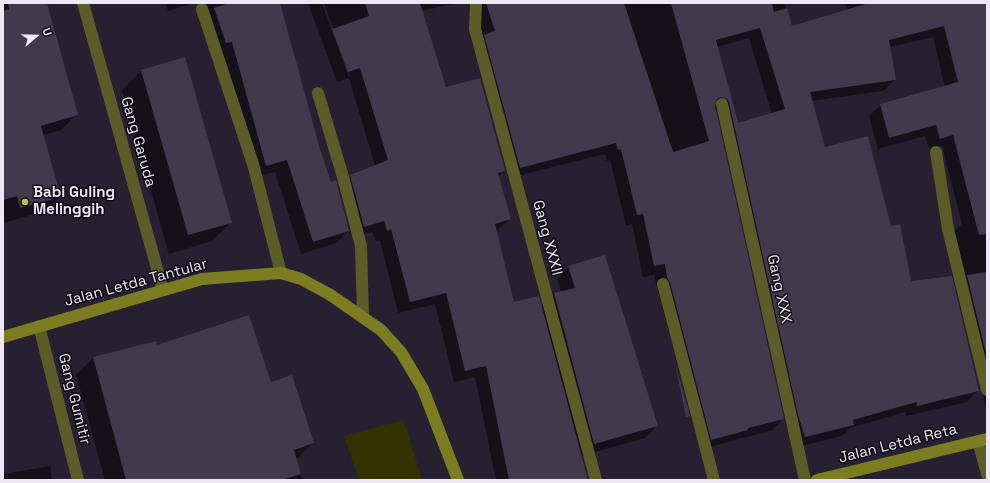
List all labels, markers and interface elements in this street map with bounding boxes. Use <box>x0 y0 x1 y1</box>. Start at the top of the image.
north arrow <box>16 16 56 56</box>
text: U <box>39 26 55 38</box>
street label: Gang Garuda <box>117 95 159 189</box>
place label: Babi Guling Melinggih <box>33 184 115 219</box>
marker: Babi Guling Melinggih <box>20 197 30 207</box>
street label: Gang XXXII <box>528 198 566 278</box>
street label: Gang XXX <box>763 253 795 325</box>
street label: Jalan Letda Tantular <box>63 255 209 311</box>
street label: Gang Gumitir <box>54 352 94 446</box>
street label: Jalan Letda Reta <box>837 421 959 467</box>

